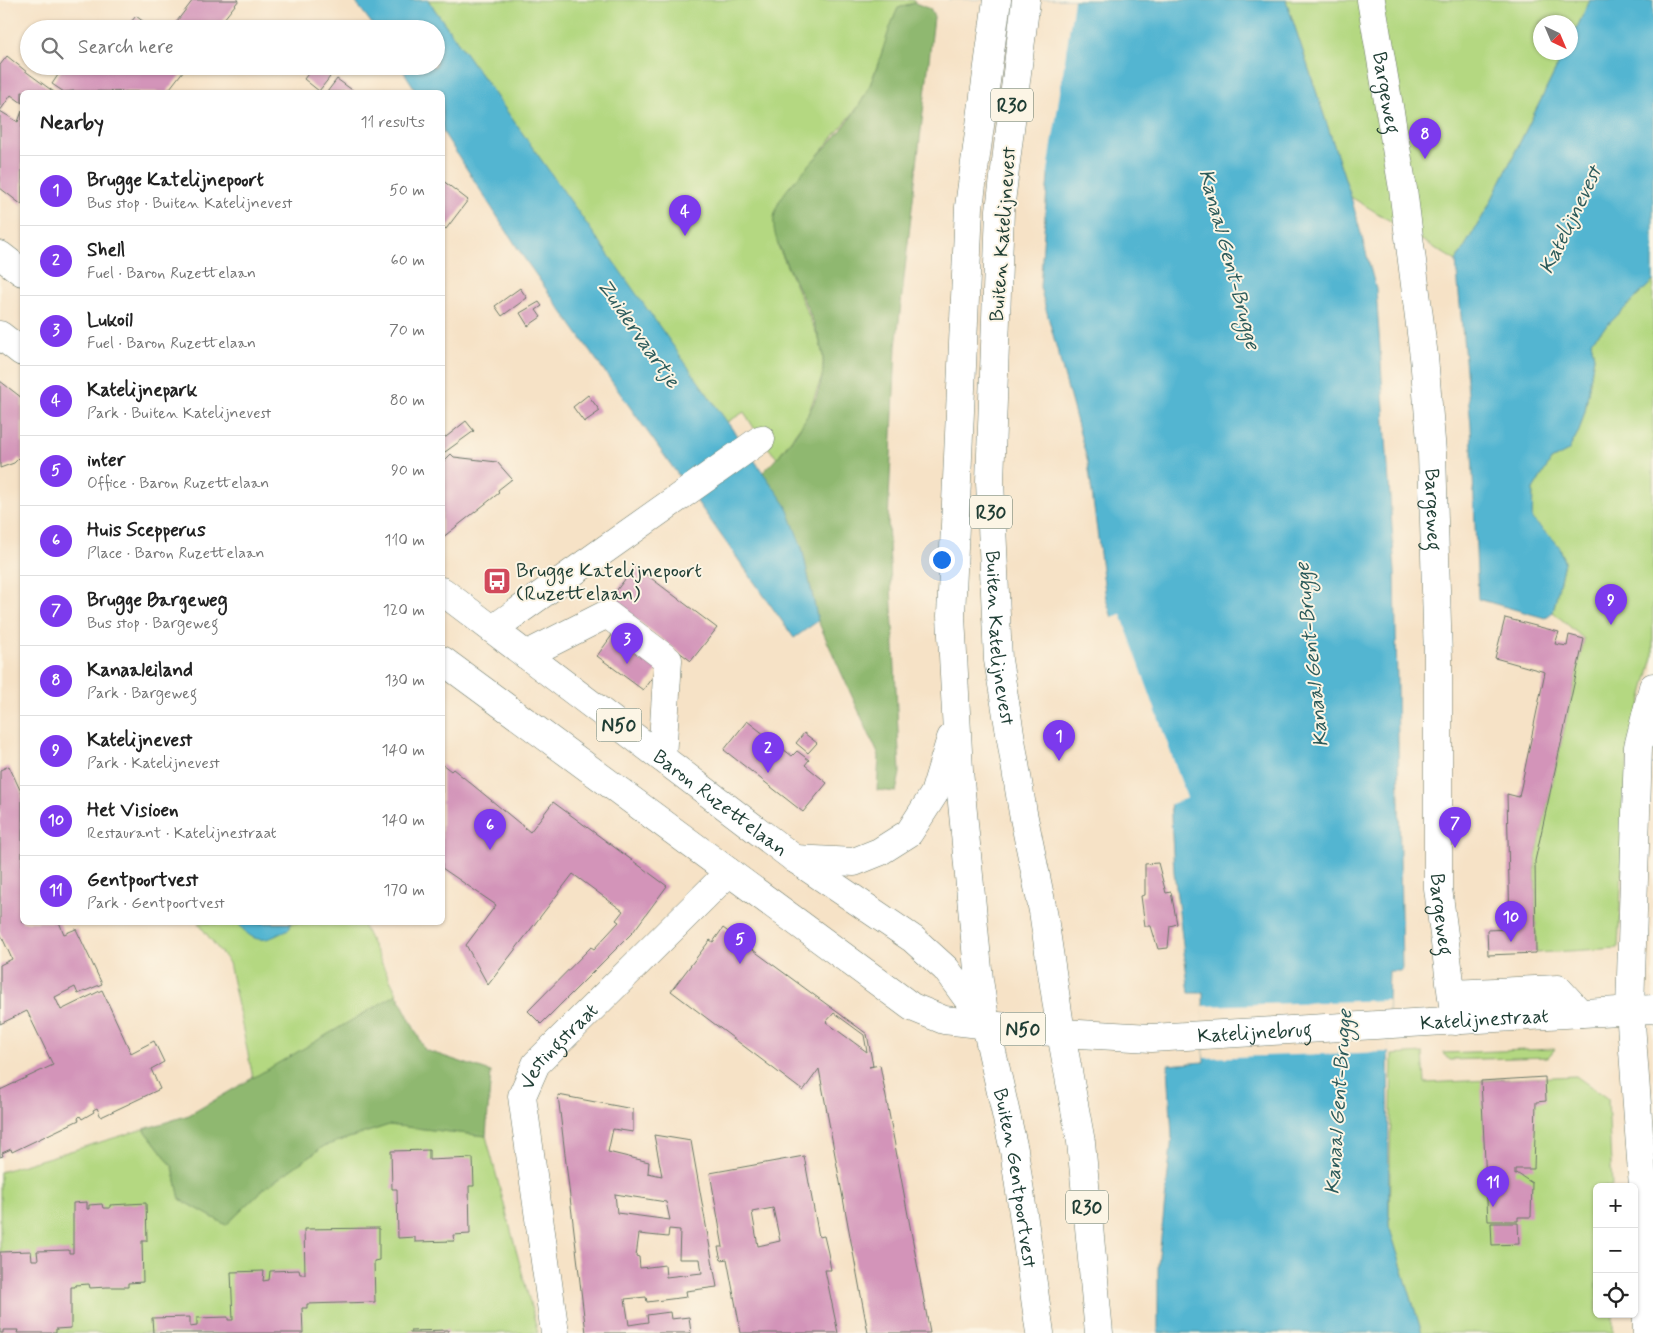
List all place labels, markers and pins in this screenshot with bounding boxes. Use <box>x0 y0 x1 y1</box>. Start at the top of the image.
pin: 8 <box>1409 118 1441 159</box>
pin: 4 <box>669 195 701 236</box>
place label: Brugge Katelijnepoort (Ruzettelaan) <box>516 558 702 608</box>
bus stop icon: Brugge Katelijnepoort (Ruzettelaan) <box>482 566 512 596</box>
pin: 9 <box>1595 584 1627 625</box>
pin: 3 <box>611 623 643 664</box>
pin: 1 <box>1043 720 1075 761</box>
pin: 2 <box>752 732 784 773</box>
pin: 7 <box>1439 807 1471 848</box>
pin: 6 <box>474 809 506 850</box>
pin: 10 <box>1495 901 1527 942</box>
pin: 5 <box>724 923 756 964</box>
pin: 11 <box>1477 1166 1509 1207</box>

